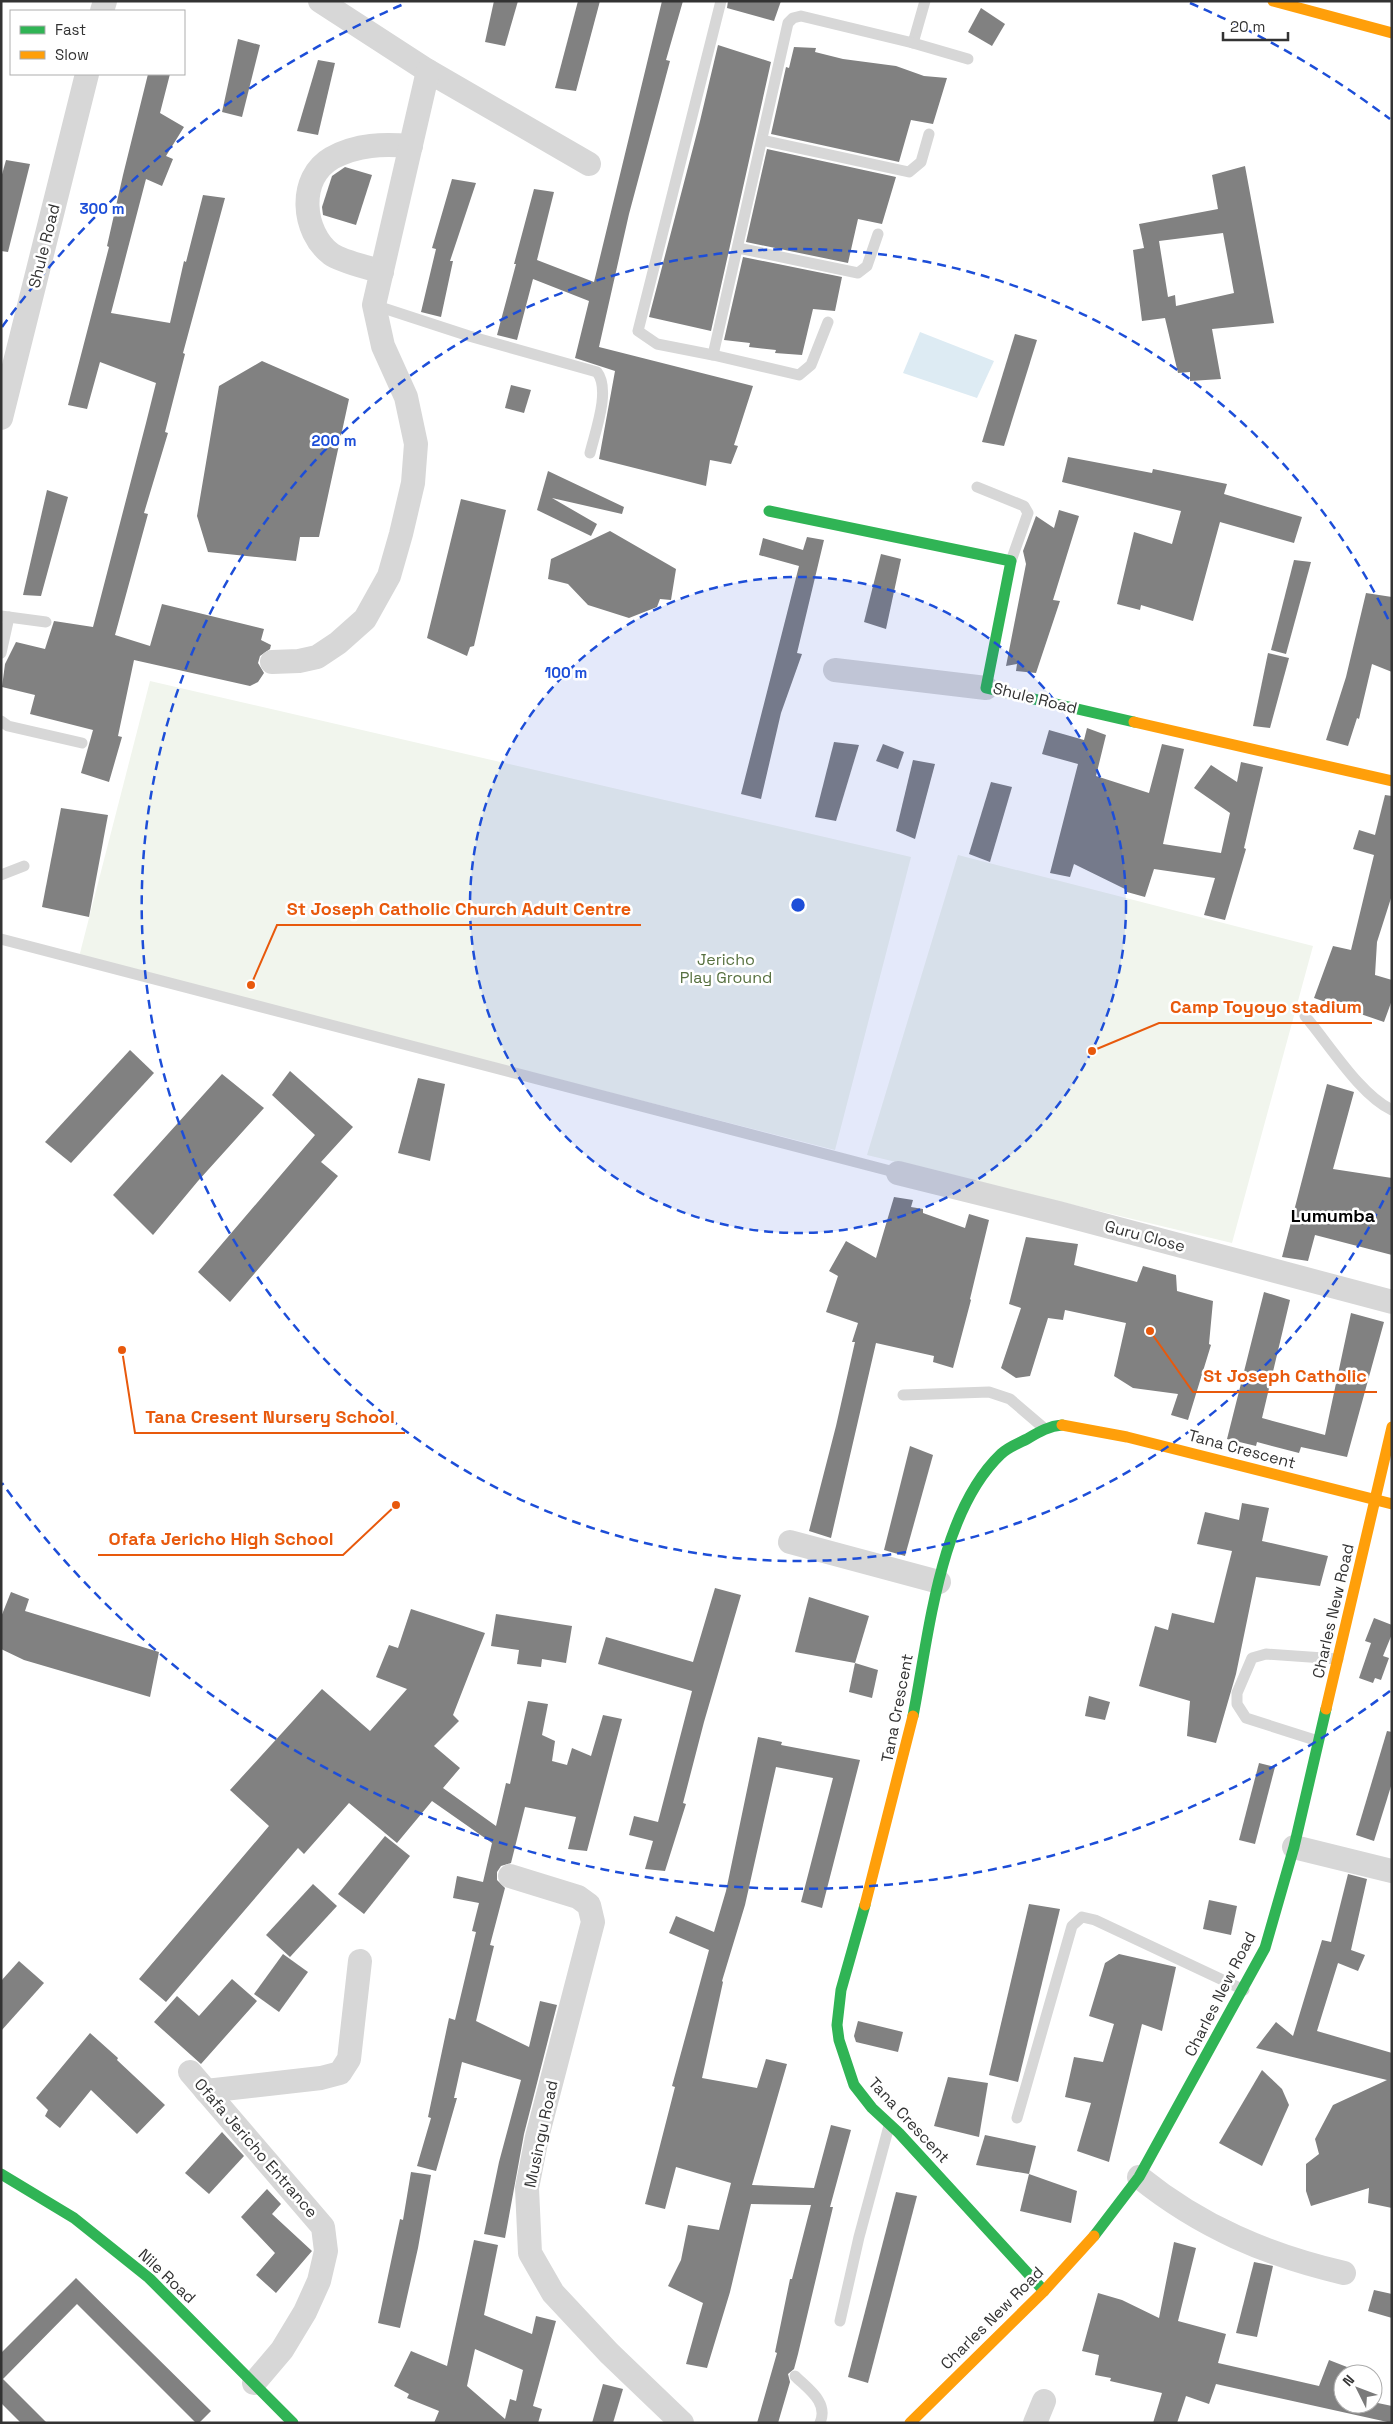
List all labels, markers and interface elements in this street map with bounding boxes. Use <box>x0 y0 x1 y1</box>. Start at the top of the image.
legend <box>10 10 185 75</box>
scale bar <box>1223 10 1288 42</box>
text: 20 m <box>1230 17 1265 36</box>
text: Fast <box>55 20 86 39</box>
text: Slow <box>55 45 89 64</box>
text: 300 m <box>79 199 125 218</box>
street label: Shule Road <box>23 202 65 290</box>
text: 200 m <box>312 431 356 450</box>
text: 100 m <box>545 663 587 682</box>
street label: Shule Road <box>991 677 1079 719</box>
callout: St Joseph Catholic Church Adult Centre <box>277 892 641 925</box>
centre of rings <box>789 896 807 914</box>
text: St Joseph Catholic Church Adult Centre <box>287 897 631 920</box>
park label: Jericho Play Ground <box>680 949 772 988</box>
callout: Camp Toyoyo stadium <box>1159 990 1372 1023</box>
text: Camp Toyoyo stadium <box>1170 995 1362 1018</box>
district label: Lumumba <box>1291 1204 1376 1227</box>
street label: Guru Close <box>1103 1215 1187 1257</box>
callout: St Joseph Catholic <box>1193 1359 1377 1392</box>
text: St Joseph Catholic <box>1203 1364 1367 1387</box>
callout: Tana Cresent Nursery School <box>135 1400 405 1433</box>
text: Tana Cresent Nursery School <box>145 1405 395 1428</box>
street label: Tana Crescent <box>1186 1425 1298 1473</box>
callout: Ofafa Jericho High School <box>98 1522 343 1555</box>
text: Ofafa Jericho High School <box>108 1527 334 1550</box>
street label: Charles New Road <box>1307 1542 1359 1680</box>
street label: Tana Crescent <box>876 1652 918 1764</box>
street label: Charles New Road <box>1179 1928 1261 2060</box>
street label: Tana Crescent <box>864 2073 954 2167</box>
street label: Ofafa Jericho Entrance <box>190 2074 322 2222</box>
street label: Musingu Road <box>519 2078 563 2190</box>
street label: Nile Road <box>134 2244 200 2308</box>
street label: Charles New Road <box>936 2262 1048 2374</box>
north arrow <box>1333 2364 1383 2414</box>
text: N <box>1339 2371 1358 2390</box>

